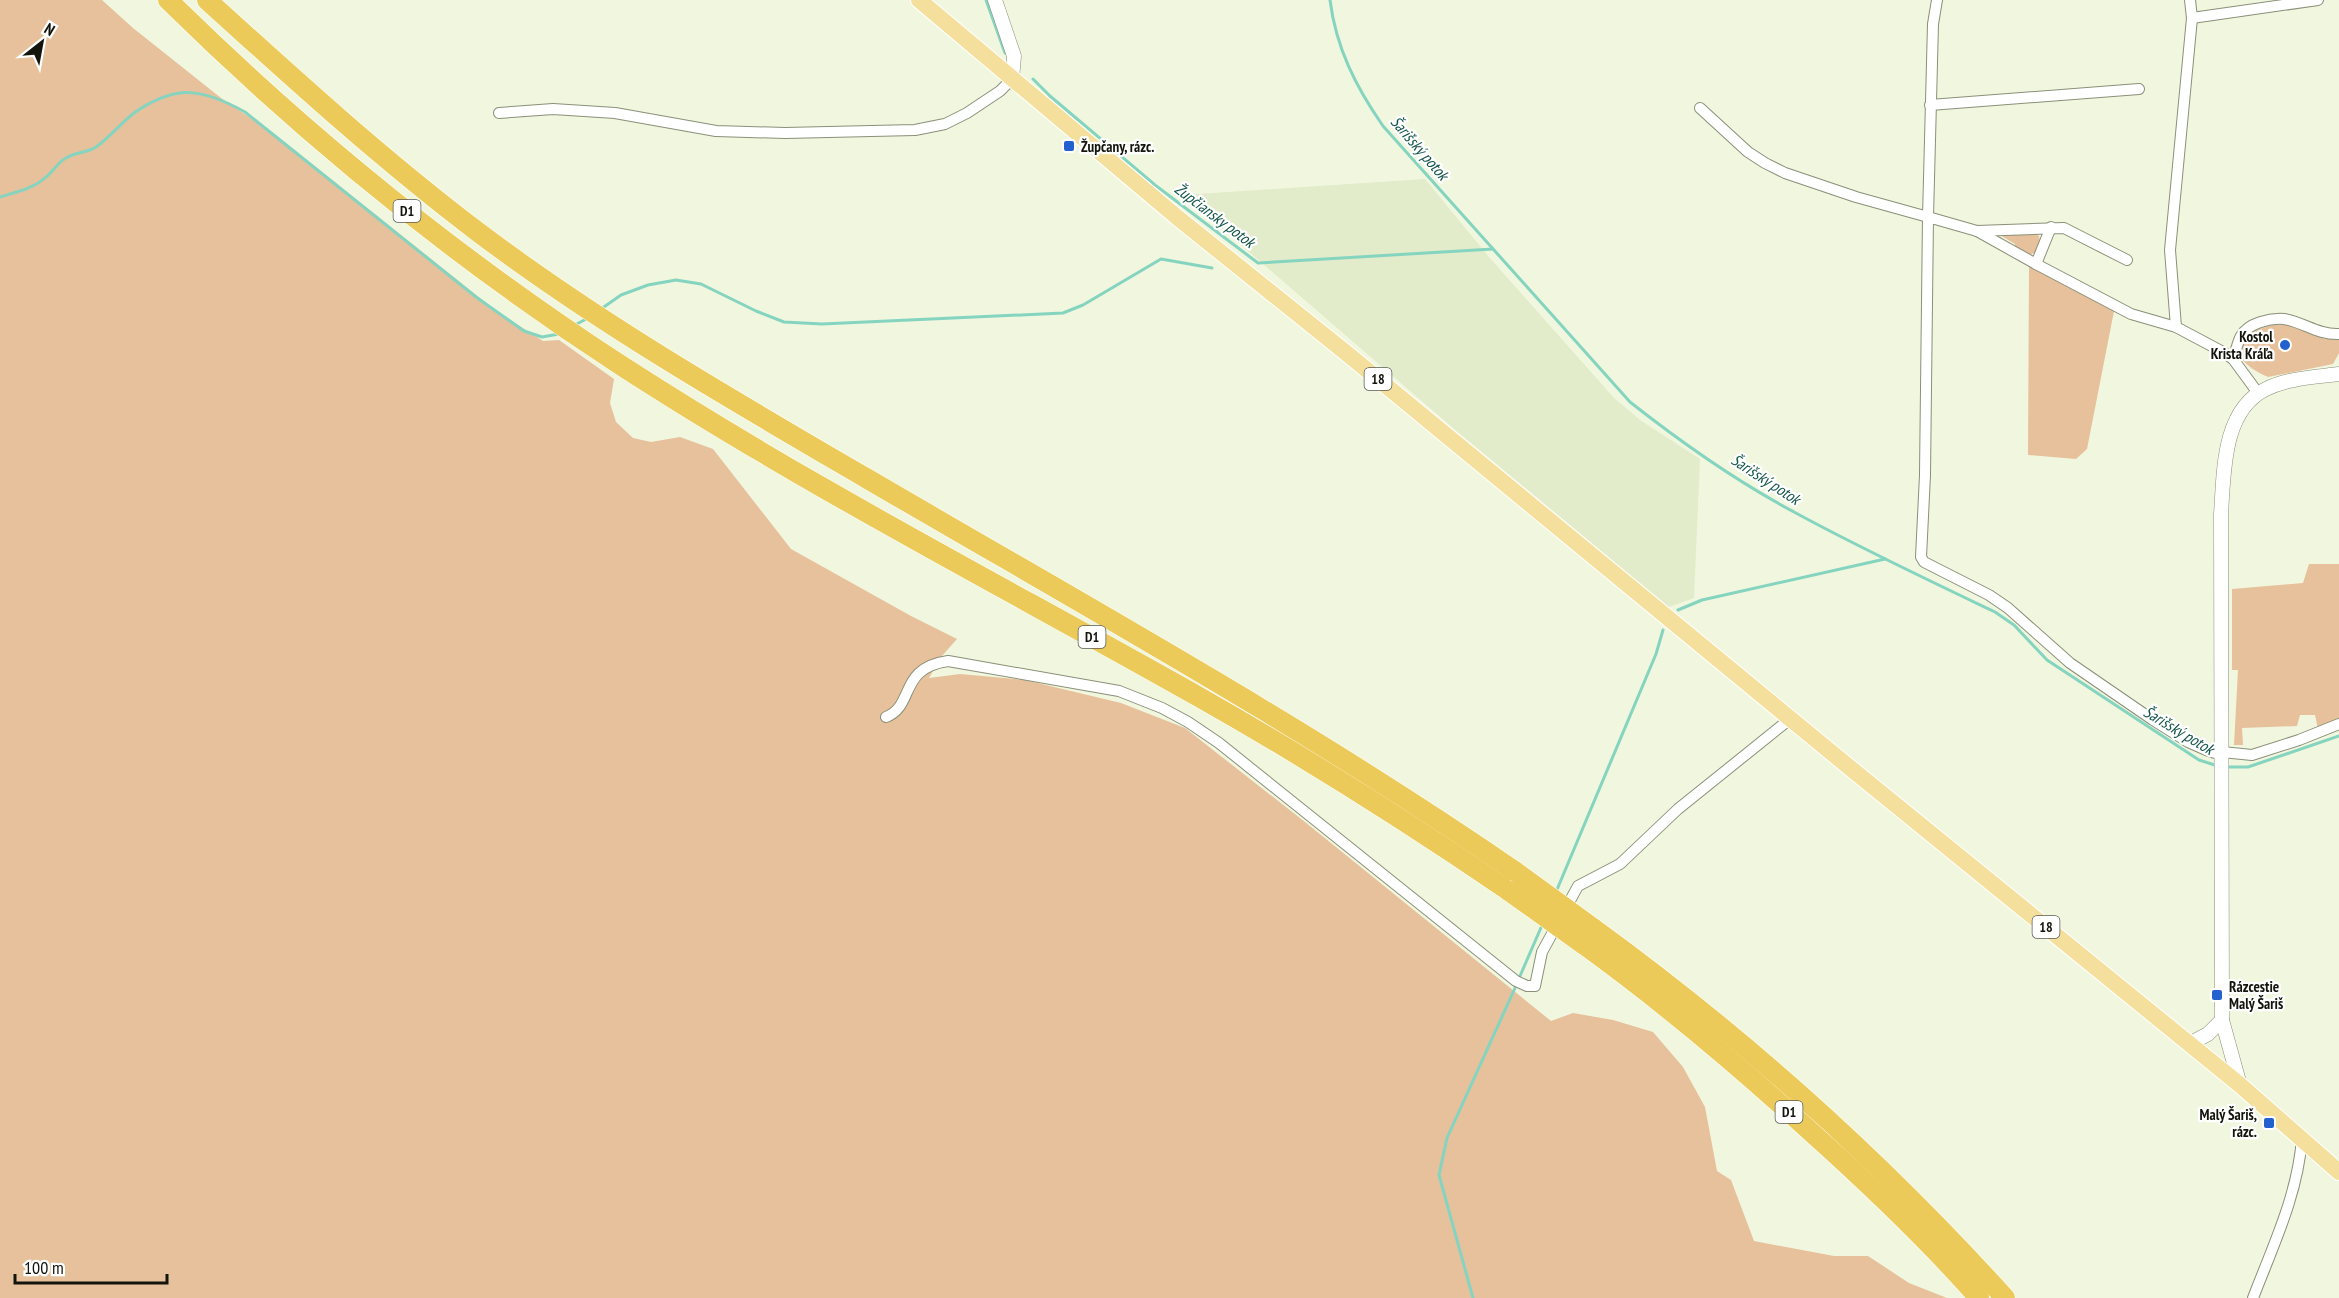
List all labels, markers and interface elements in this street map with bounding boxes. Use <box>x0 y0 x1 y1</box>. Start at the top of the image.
north arrow <box>12 12 72 72</box>
text: N <box>41 18 59 40</box>
water label: Šarišský potok <box>1387 112 1454 185</box>
place label: Župčany, rázc. <box>1081 137 1154 156</box>
marker: Župčany, rázc. <box>1062 139 1076 153</box>
water label: Župčiansky potok <box>1171 178 1260 253</box>
road number: D1 <box>394 200 420 222</box>
place label: Kostol Krista Kráľa <box>2211 327 2273 363</box>
marker: Kostol Krista Kráľa <box>2278 338 2292 352</box>
road number: 18 <box>1364 368 1392 390</box>
water label: Šarišský potok <box>1728 449 1806 510</box>
road number: D1 <box>1078 626 1106 648</box>
water label: Šarišský potok <box>2140 701 2219 760</box>
road number: 18 <box>2032 916 2060 938</box>
place label: Rázcestie Malý Šariš <box>2229 977 2283 1013</box>
marker: Rázcestie Malý Šariš <box>2210 988 2224 1002</box>
road number: D1 <box>1776 1101 1802 1123</box>
place label: Malý Šariš, rázc. <box>2200 1105 2257 1141</box>
marker: Malý Šariš, rázc. <box>2262 1116 2276 1130</box>
scale bar <box>15 1247 166 1285</box>
text: 100 m <box>24 1256 64 1279</box>

